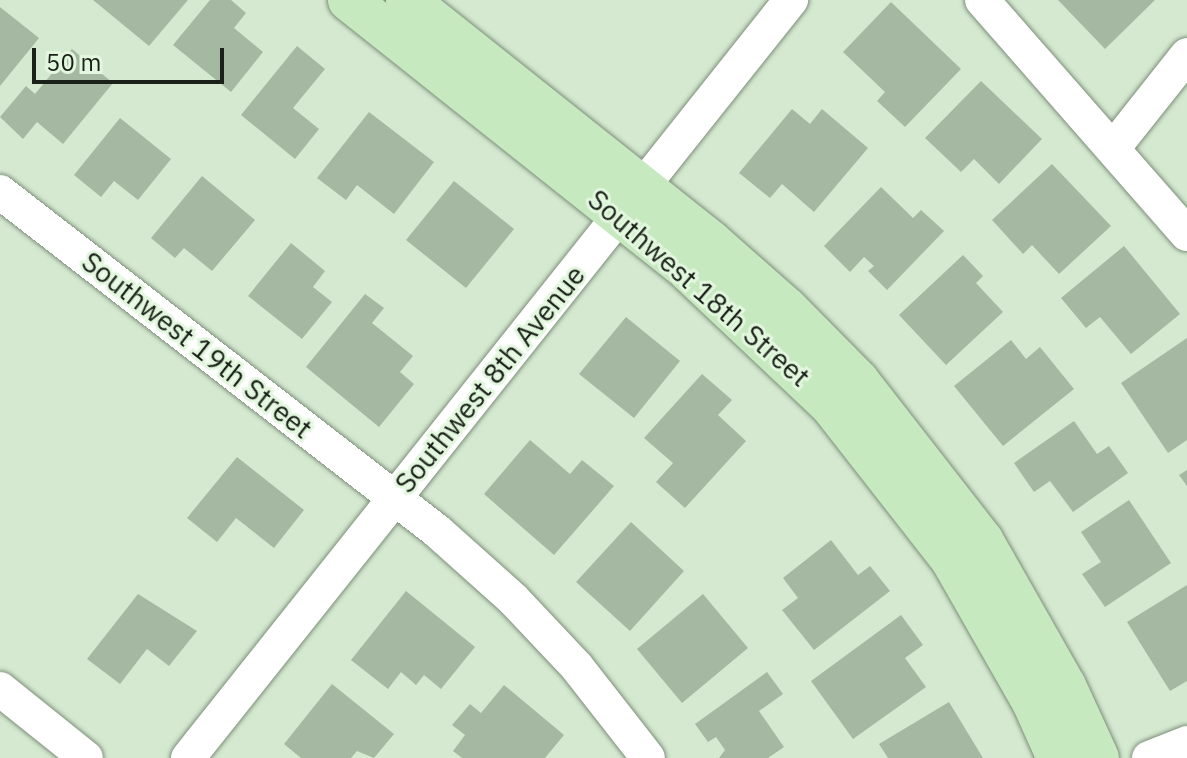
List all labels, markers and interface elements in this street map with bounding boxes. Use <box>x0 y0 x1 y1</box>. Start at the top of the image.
scale bar <box>36 32 228 82</box>
text: 50 m <box>46 46 101 78</box>
street label: Southwest 18th Street <box>581 183 817 393</box>
street label: Southwest 19th Street <box>75 245 319 445</box>
street label: Southwest 8th Avenue <box>388 259 592 499</box>

